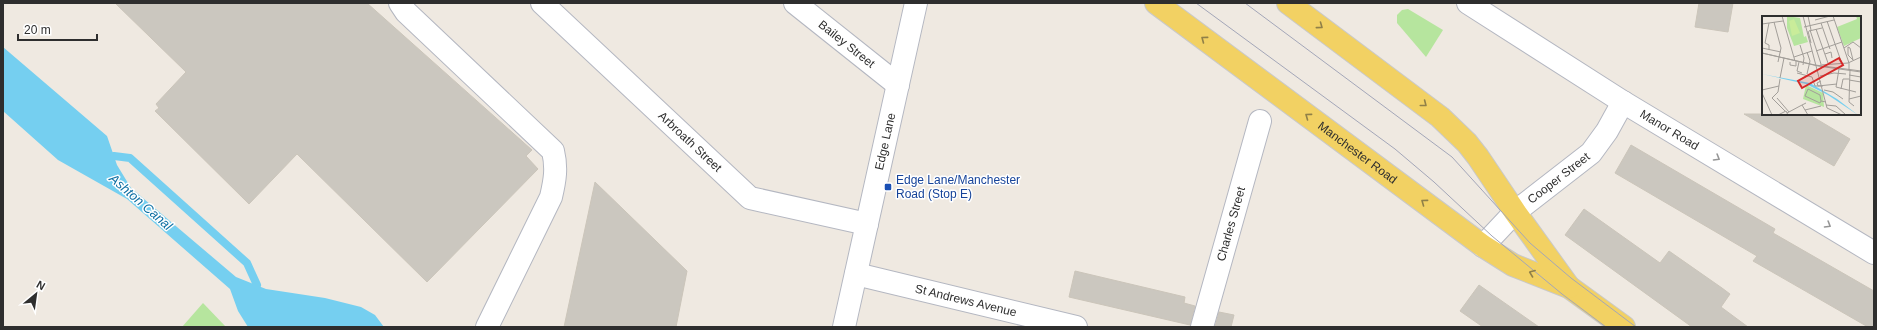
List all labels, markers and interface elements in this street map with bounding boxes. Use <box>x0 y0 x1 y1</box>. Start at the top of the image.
scale bar <box>18 16 97 42</box>
inset map <box>1762 16 1861 115</box>
street label: Bailey Street <box>816 17 878 71</box>
one-way arrow <box>1315 21 1322 28</box>
text: 20 m <box>24 23 51 37</box>
one-way arrow <box>1201 37 1208 44</box>
one-way arrow <box>1419 99 1426 106</box>
street label: Manor Road <box>1637 107 1701 153</box>
street label: Arbroath Street <box>656 109 725 175</box>
street label: Edge Lane <box>872 111 898 171</box>
one-way arrow <box>1305 114 1312 121</box>
street label: Manchester Road <box>1315 119 1400 187</box>
street label: Cooper Street <box>1525 149 1593 207</box>
one-way arrow <box>1713 153 1720 161</box>
water label: Ashton Canal <box>106 170 176 234</box>
place label: Edge Lane/Manchester Road (Stop E) <box>896 173 1020 201</box>
marker: Edge Lane/Manchester Road (Stop E) <box>883 182 893 192</box>
street label: Charles Street <box>1214 184 1248 263</box>
one-way arrow <box>1421 200 1428 207</box>
one-way arrow <box>1824 221 1831 228</box>
one-way arrow <box>1529 269 1536 277</box>
north arrow <box>16 274 56 314</box>
text: N <box>34 278 47 292</box>
street label: St Andrews Avenue <box>914 281 1018 320</box>

